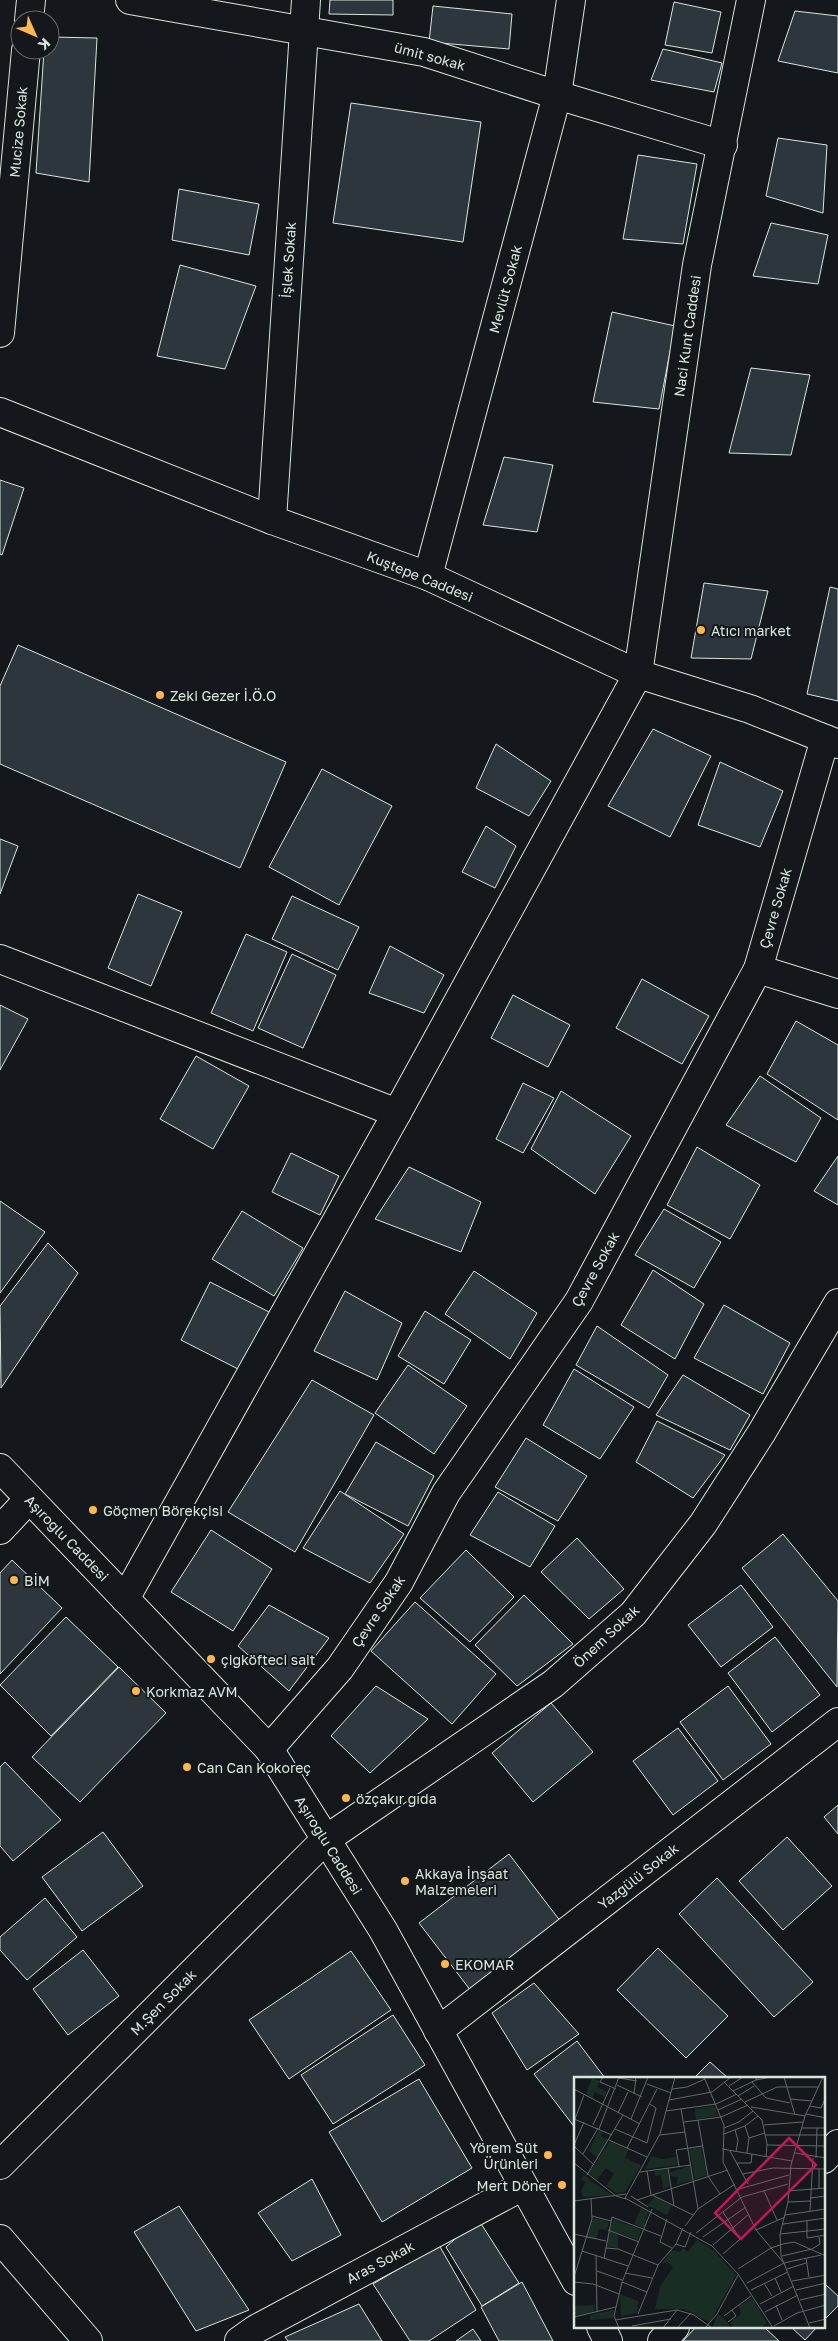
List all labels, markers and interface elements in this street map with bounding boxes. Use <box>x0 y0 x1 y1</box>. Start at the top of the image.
north arrow <box>10 10 60 60</box>
text: K <box>35 35 54 54</box>
street label: ümit sokak <box>392 38 468 74</box>
street label: Mucize Sokak <box>6 86 30 178</box>
street label: İşlek Sokak <box>277 221 299 299</box>
street label: Mevlüt Sokak <box>485 243 525 335</box>
street label: Naci Kunt Caddesi <box>670 274 704 398</box>
street label: Kuştepe Caddesi <box>364 547 476 605</box>
place label: Atıcı market <box>711 622 791 639</box>
marker: Atıcı market <box>695 624 707 636</box>
place label: Zeki Gezer İ.Ö.O <box>170 687 276 704</box>
marker: Zeki Gezer İ.Ö.O <box>154 689 166 701</box>
street label: Çevre Sokak <box>755 866 795 950</box>
street label: Çevre Sokak <box>567 1228 623 1309</box>
street label: Aşıroğlu Caddesi <box>22 1491 112 1585</box>
place label: Göçmen Börekçisi <box>103 1502 223 1519</box>
marker: Göçmen Börekçisi <box>87 1504 99 1516</box>
place label: BİM <box>24 1572 50 1589</box>
street label: Çevre Sokak <box>348 1572 408 1650</box>
marker: BİM <box>8 1574 20 1586</box>
street label: Önem Sokak <box>570 1601 643 1671</box>
place label: çiğköfteci sait <box>221 1651 315 1668</box>
marker: çiğköfteci sait <box>205 1653 217 1665</box>
place label: Korkmaz AVM <box>146 1683 238 1700</box>
marker: Korkmaz AVM <box>130 1685 142 1697</box>
place label: Can Can Kokoreç <box>197 1759 311 1776</box>
marker: Can Can Kokoreç <box>181 1761 193 1773</box>
place label: özçakır gıda <box>356 1790 437 1807</box>
street label: Aşıroğlu Caddesi <box>292 1792 366 1898</box>
marker: özçakır gıda <box>340 1792 352 1804</box>
street label: Yazgülü Sokak <box>594 1839 682 1913</box>
place label: Akkaya İnşaat Malzemeleri <box>415 1865 508 1898</box>
marker: Akkaya İnşaat Malzemeleri <box>399 1875 411 1887</box>
place label: EKOMAR <box>455 1956 514 1973</box>
marker: EKOMAR <box>439 1958 451 1970</box>
street label: M.Şen Sokak <box>126 1965 200 2039</box>
inset map <box>574 2077 826 2328</box>
place label: Yörem Süt Ürünleri <box>469 2139 538 2172</box>
marker: Yörem Süt Ürünleri <box>542 2149 554 2161</box>
place label: Mert Döner <box>477 2177 553 2194</box>
marker: Mert Döner <box>556 2179 568 2191</box>
street label: Aras Sokak <box>343 2237 417 2287</box>

